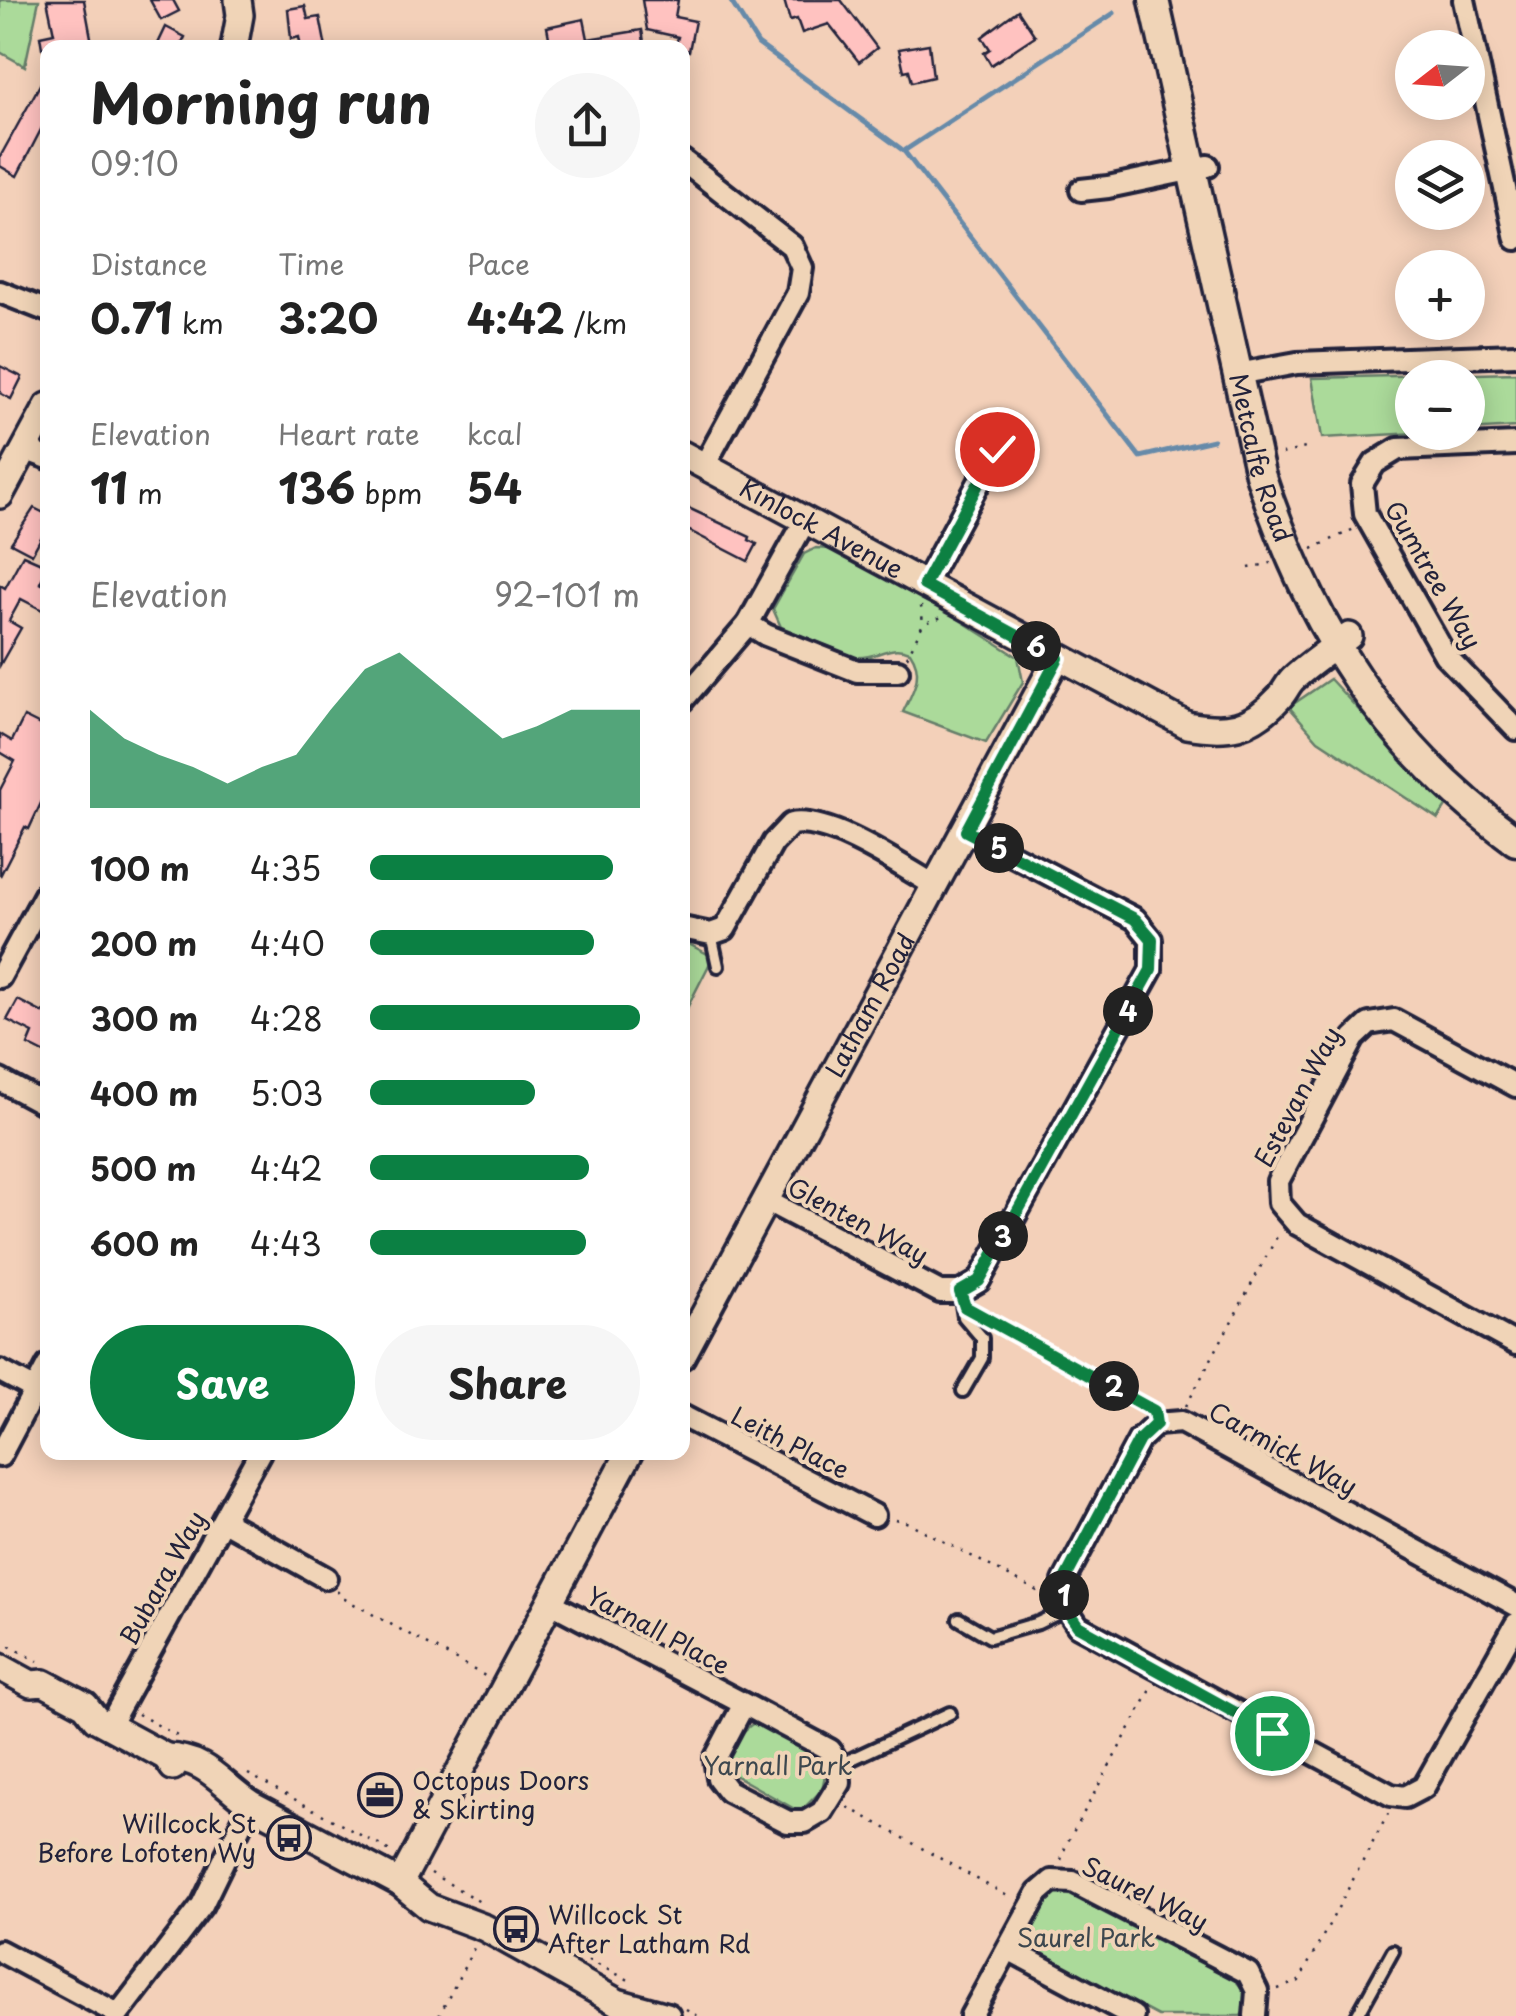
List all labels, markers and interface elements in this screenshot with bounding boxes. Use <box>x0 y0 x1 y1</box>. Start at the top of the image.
north arrow <box>1395 30 1485 120</box>
map controls <box>1395 30 1485 450</box>
text: Morning run <box>90 60 432 143</box>
button: share <box>535 73 640 178</box>
text: 09:10 <box>90 139 179 187</box>
button: layers <box>1395 140 1485 230</box>
text: Distance <box>90 242 208 285</box>
text: Time <box>278 242 345 285</box>
text: Pace <box>467 242 530 285</box>
button: + <box>1395 250 1485 340</box>
text: 0.71 <box>90 285 173 348</box>
text: 3:20 <box>278 285 378 348</box>
text: 4:42 <box>467 285 565 348</box>
text: km <box>173 301 224 344</box>
text: /km <box>565 301 627 344</box>
button: − <box>1395 360 1485 450</box>
street label: Metcalfe Road <box>1220 369 1303 548</box>
pin <box>955 407 1040 492</box>
text: Elevation <box>90 412 211 455</box>
text: Heart rate <box>278 412 420 455</box>
text: kcal <box>467 412 523 455</box>
icon: check <box>970 422 1025 477</box>
text: 11 <box>90 455 128 518</box>
text: 136 <box>278 455 355 518</box>
text: 54 <box>467 455 522 518</box>
street label: Kinlock Avenue <box>733 468 910 587</box>
text: m <box>128 471 163 514</box>
text: bpm <box>355 471 423 514</box>
street label: Gumtree Way <box>1376 493 1492 656</box>
text: Elevation <box>90 570 228 618</box>
text: 92–101 m <box>494 570 640 618</box>
pin: 6 <box>1011 621 1061 671</box>
text: 6 <box>1026 624 1046 667</box>
pin: 5 <box>974 823 1024 873</box>
text: 5 <box>990 826 1008 869</box>
text: 100 m <box>90 844 190 892</box>
text: 4:35 <box>250 844 321 892</box>
text: 200 m <box>90 919 197 967</box>
text: 4:40 <box>250 919 325 967</box>
street label: Latham Road <box>815 926 924 1084</box>
pin: 4 <box>1103 986 1153 1036</box>
text: 4 <box>1118 989 1138 1032</box>
text: 300 m <box>90 994 198 1042</box>
text: 4:28 <box>250 994 323 1042</box>
street label: Estevan Way <box>1244 1019 1350 1174</box>
text: 400 m <box>90 1069 198 1117</box>
text: 5:03 <box>250 1069 323 1117</box>
text: 500 m <box>90 1144 196 1192</box>
text: 4:42 <box>250 1144 323 1192</box>
street label: Glenten Way <box>781 1167 936 1273</box>
pin: 3 <box>978 1211 1028 1261</box>
text: 3 <box>994 1214 1012 1257</box>
text: 600 m <box>90 1219 199 1267</box>
text: 4:43 <box>250 1219 322 1267</box>
button: Save <box>90 1325 355 1440</box>
button: Share <box>375 1325 640 1440</box>
pin: 2 <box>1089 1361 1139 1411</box>
text: 2 <box>1104 1364 1124 1407</box>
street label: Carmick Way <box>1202 1392 1365 1505</box>
street label: Leith Place <box>725 1396 856 1488</box>
street label: Bubara Way <box>109 1503 215 1652</box>
pin: 1 <box>1039 1570 1089 1620</box>
text: 1 <box>1057 1573 1071 1616</box>
street label: Yarnall Place <box>580 1576 737 1684</box>
pin <box>1230 1691 1315 1776</box>
icon: arrive <box>1245 1706 1300 1761</box>
park label: Yarnall Park <box>703 1746 853 1784</box>
place label: Octopus Doors & Skirting <box>412 1761 589 1828</box>
office icon: Octopus Doors & Skirting <box>357 1772 403 1818</box>
place label: Willcock St Before Lofoten Wy <box>37 1804 256 1871</box>
bus stop icon: Willcock St Before Lofoten Wy <box>266 1815 312 1861</box>
street label: Saurel Way <box>1076 1846 1215 1940</box>
place label: Willcock St After Latham Rd <box>548 1895 750 1962</box>
bus stop icon: Willcock St After Latham Rd <box>493 1906 539 1952</box>
park label: Saurel Park <box>1017 1918 1155 1956</box>

